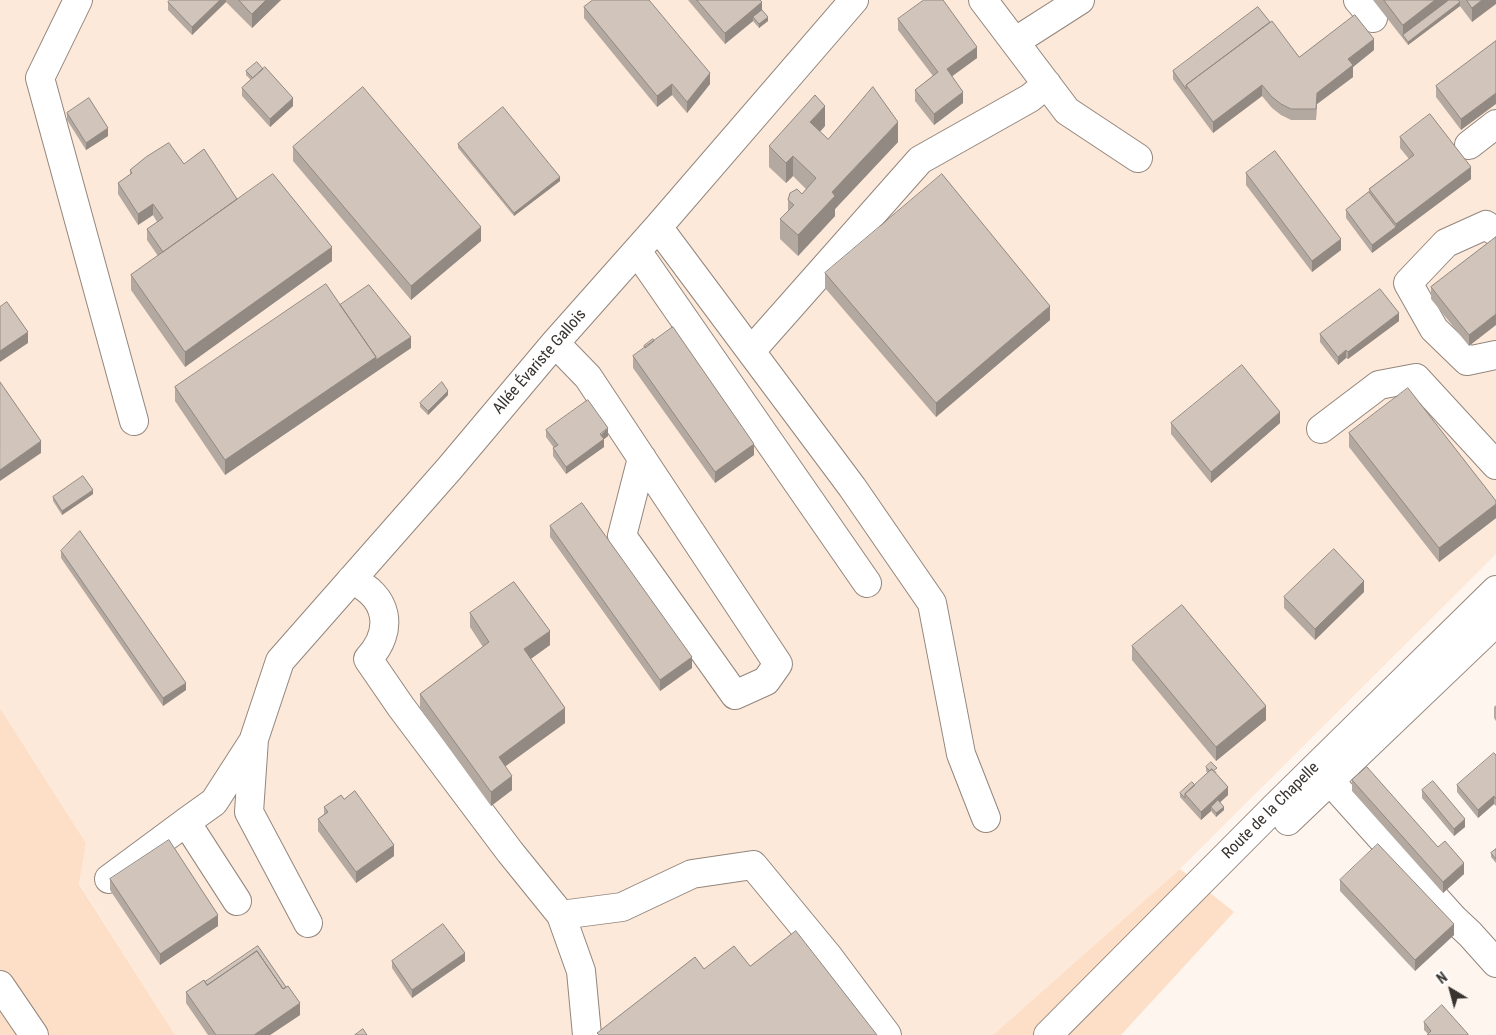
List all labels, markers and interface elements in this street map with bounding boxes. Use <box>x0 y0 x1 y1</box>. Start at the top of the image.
street label: Allée Évariste Gallois <box>489 306 591 418</box>
street label: Route de la Chapelle <box>1219 759 1323 863</box>
north arrow <box>1426 965 1476 1015</box>
text: N <box>1434 969 1450 987</box>

